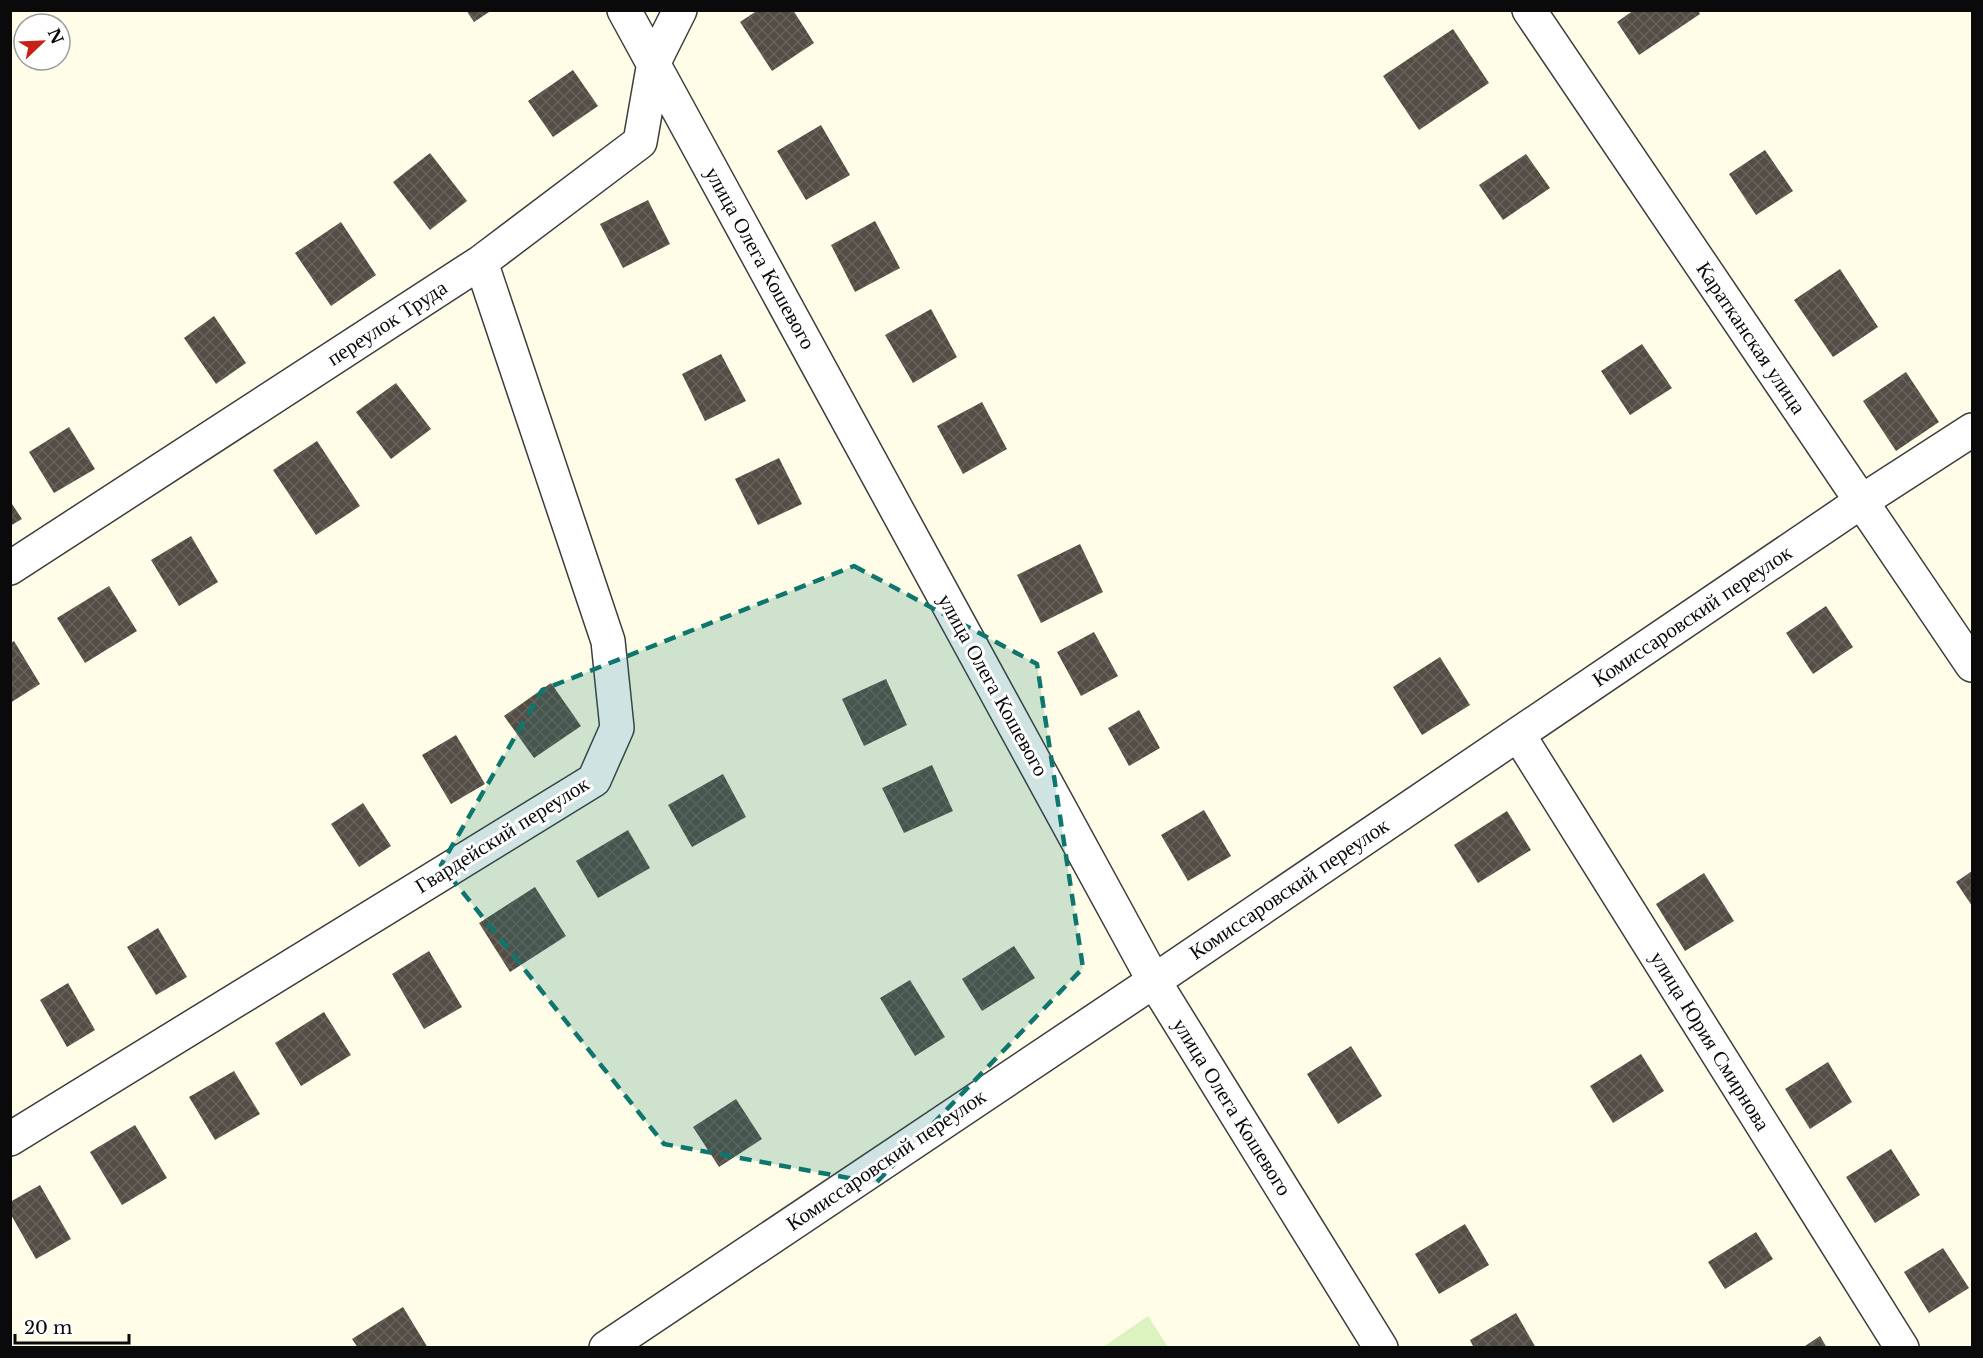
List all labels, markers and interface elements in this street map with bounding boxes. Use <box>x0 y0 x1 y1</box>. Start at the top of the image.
north arrow <box>12 12 72 72</box>
text: N <box>44 25 68 47</box>
street label: улица Олега Кошевого <box>699 162 821 354</box>
street label: Каратканская улица <box>1690 257 1812 420</box>
street label: переулок Труда <box>322 274 453 372</box>
street label: Комиссаровский переулок <box>1587 539 1797 693</box>
street label: улица Олега Кошевого <box>932 589 1054 781</box>
street label: Гвардейский переулок <box>410 770 595 899</box>
street label: Комиссаровский переулок <box>1184 812 1394 966</box>
street label: улица Юрия Смирнова <box>1644 946 1776 1136</box>
street label: улица Олега Кошевого <box>1167 1013 1297 1201</box>
street label: Комиссаровский переулок <box>781 1083 991 1237</box>
scale bar <box>15 1307 129 1345</box>
text: 20 m <box>24 1317 72 1339</box>

